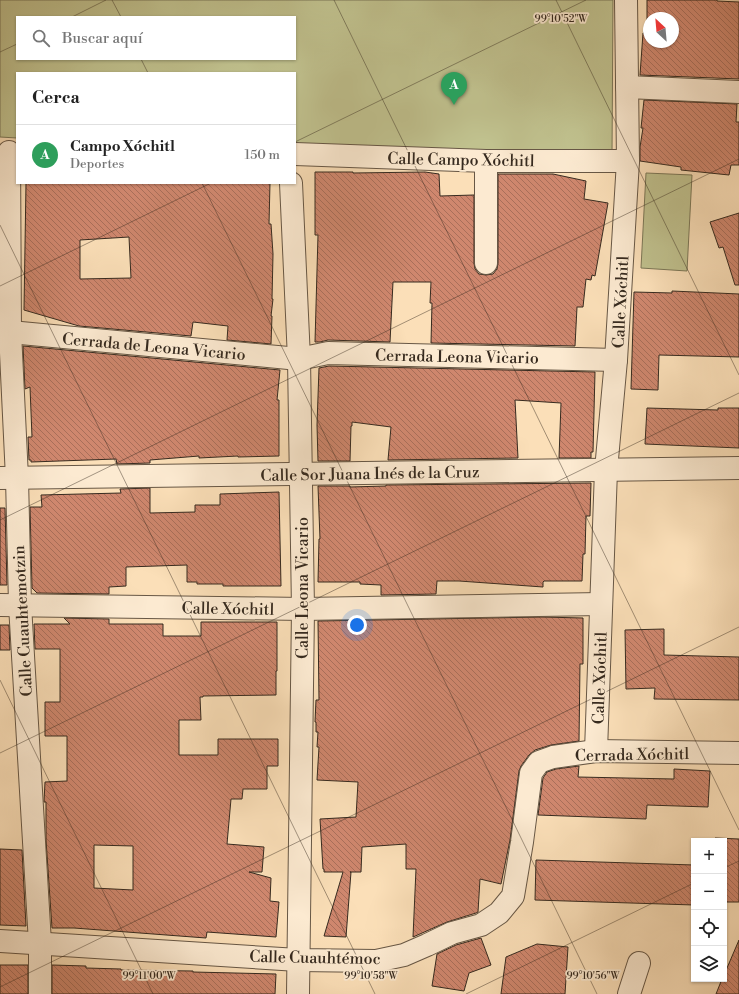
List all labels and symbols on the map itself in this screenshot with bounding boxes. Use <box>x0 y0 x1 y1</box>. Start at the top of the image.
north arrow <box>643 12 679 48</box>
text: 99°10'52"W <box>535 13 588 25</box>
pin: A <box>441 72 467 105</box>
street label: Calle Campo Xóchitl <box>387 149 535 171</box>
street label: Calle Xóchitl <box>609 255 633 349</box>
street label: Cerrada de Leona Vicario <box>61 329 247 365</box>
street label: Cerrada Leona Vicario <box>375 346 539 368</box>
street label: Calle Sor Juana Inés de la Cruz <box>260 462 480 486</box>
street label: Calle Leona Vicario <box>293 517 313 659</box>
street label: Calle Cuauhtemotzin <box>9 544 37 697</box>
street label: Calle Xóchitl <box>182 598 275 620</box>
your location <box>347 615 367 635</box>
street label: Calle Xóchitl <box>588 631 612 725</box>
street label: Cerrada Xóchitl <box>575 744 690 766</box>
street label: Calle Cuauhtémoc <box>249 947 381 969</box>
text: 99°11'00"W <box>122 970 177 982</box>
text: 99°10'58"W <box>344 970 399 982</box>
text: 99°10'56"W <box>566 970 621 982</box>

